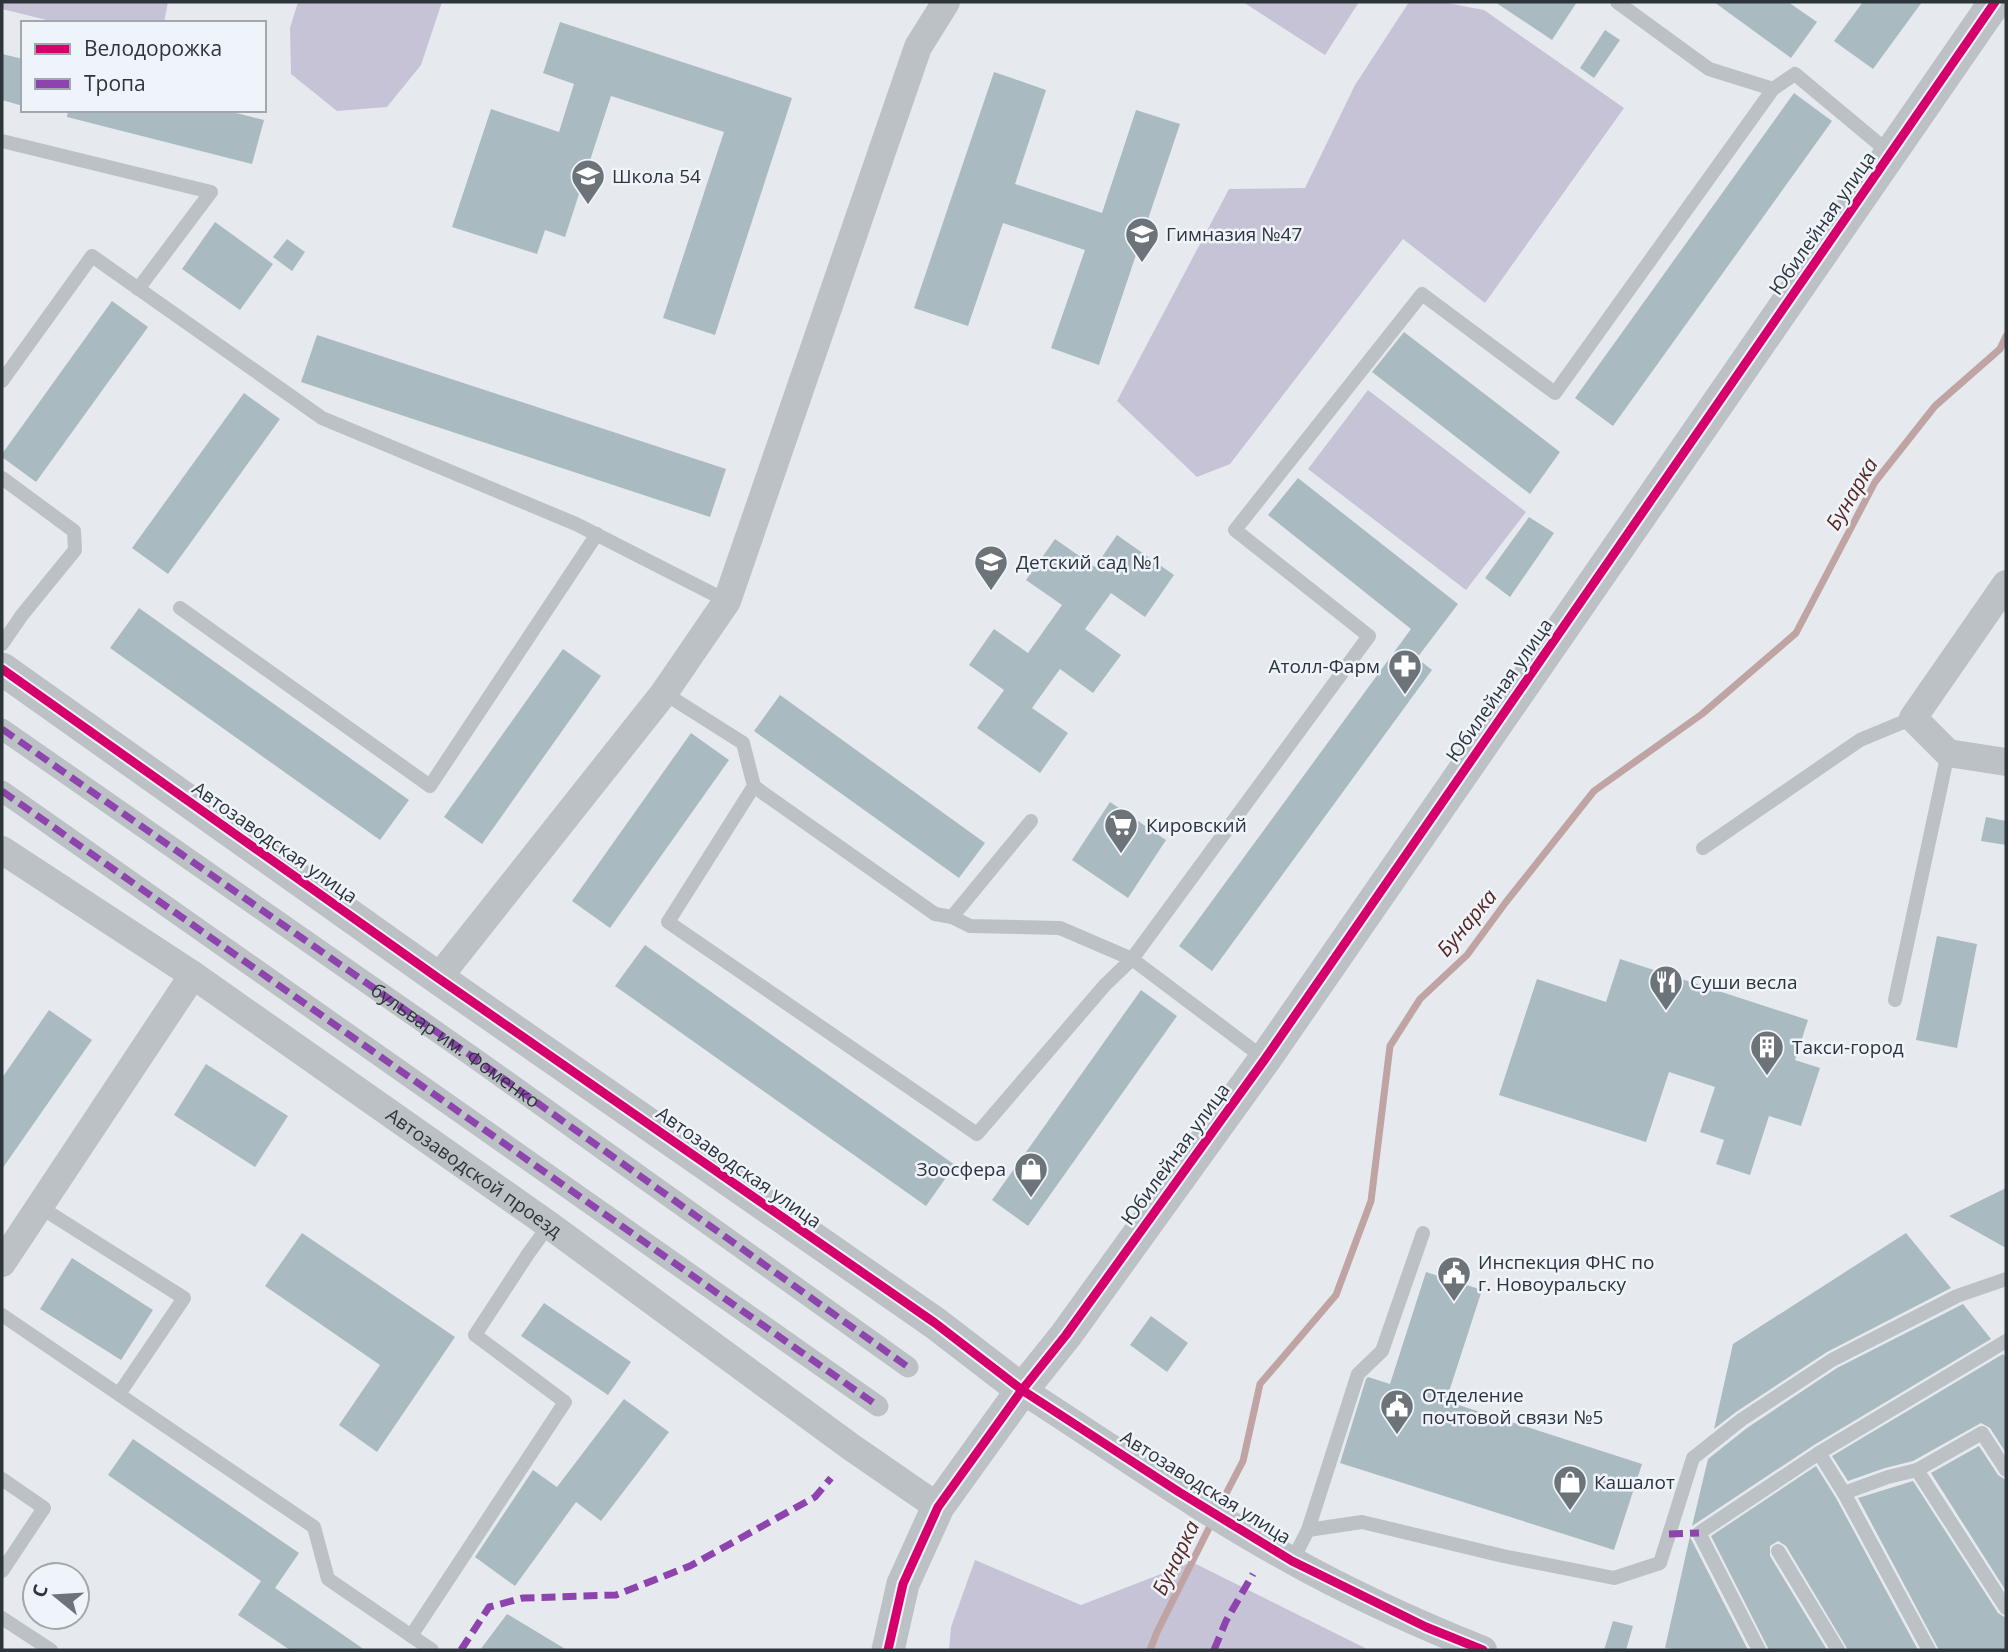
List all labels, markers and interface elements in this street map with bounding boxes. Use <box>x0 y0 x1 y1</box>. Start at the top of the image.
legend <box>21 21 266 112</box>
text: Велодорожка <box>84 34 222 62</box>
text: Тропа <box>84 69 146 97</box>
street label: Юбилейная улица <box>1763 146 1881 300</box>
school or university icon: Школа 54 <box>569 157 607 206</box>
place label: Школа 54 <box>612 163 701 189</box>
school or university icon: Гимназия №47 <box>1123 215 1161 264</box>
place label: Гимназия №47 <box>1166 221 1302 247</box>
water label: Бунарка <box>1819 452 1884 535</box>
school or university icon: Детский сад №1 <box>972 543 1010 592</box>
place label: Детский сад №1 <box>1016 549 1162 575</box>
street label: Юбилейная улица <box>1440 613 1558 767</box>
pharmacy icon: Атолл-Фарм <box>1386 647 1424 696</box>
place label: Атолл-Фарм <box>1268 653 1380 679</box>
street label: Автозаводская улица <box>187 775 363 909</box>
supermarket icon: Кировский <box>1102 806 1140 855</box>
place label: Кировский <box>1146 812 1247 838</box>
water label: Бунарка <box>1430 883 1503 962</box>
restaurant icon: Суши весла <box>1647 963 1685 1012</box>
place label: Суши весла <box>1690 969 1798 995</box>
street label: бульвар им. Фоменко <box>366 977 546 1114</box>
building icon: Такси-город <box>1748 1028 1786 1077</box>
place label: Такси-город <box>1792 1034 1904 1060</box>
street label: Юбилейная улица <box>1115 1078 1235 1230</box>
street label: Автозаводская улица <box>651 1100 827 1234</box>
street label: Автозаводской проезд <box>381 1102 568 1243</box>
shop icon: Зоосфера <box>1012 1150 1050 1199</box>
place label: Зоосфера <box>917 1156 1006 1182</box>
place label: Инспекция ФНС по г. Новоуральску <box>1478 1249 1655 1297</box>
public building icon: Инспекция ФНС по г. Новоуральску <box>1435 1254 1473 1303</box>
place label: Отделение почтовой связи №5 <box>1422 1382 1603 1430</box>
public building icon: Отделение почтовой связи №5 <box>1378 1387 1416 1436</box>
street label: Автозаводская улица <box>1116 1424 1296 1550</box>
shop icon: Кашалот <box>1551 1463 1589 1512</box>
place label: Кашалот <box>1594 1469 1675 1495</box>
water label: Бунарка <box>1145 1515 1205 1600</box>
north arrow <box>21 1561 91 1631</box>
text: С <box>26 1581 54 1601</box>

